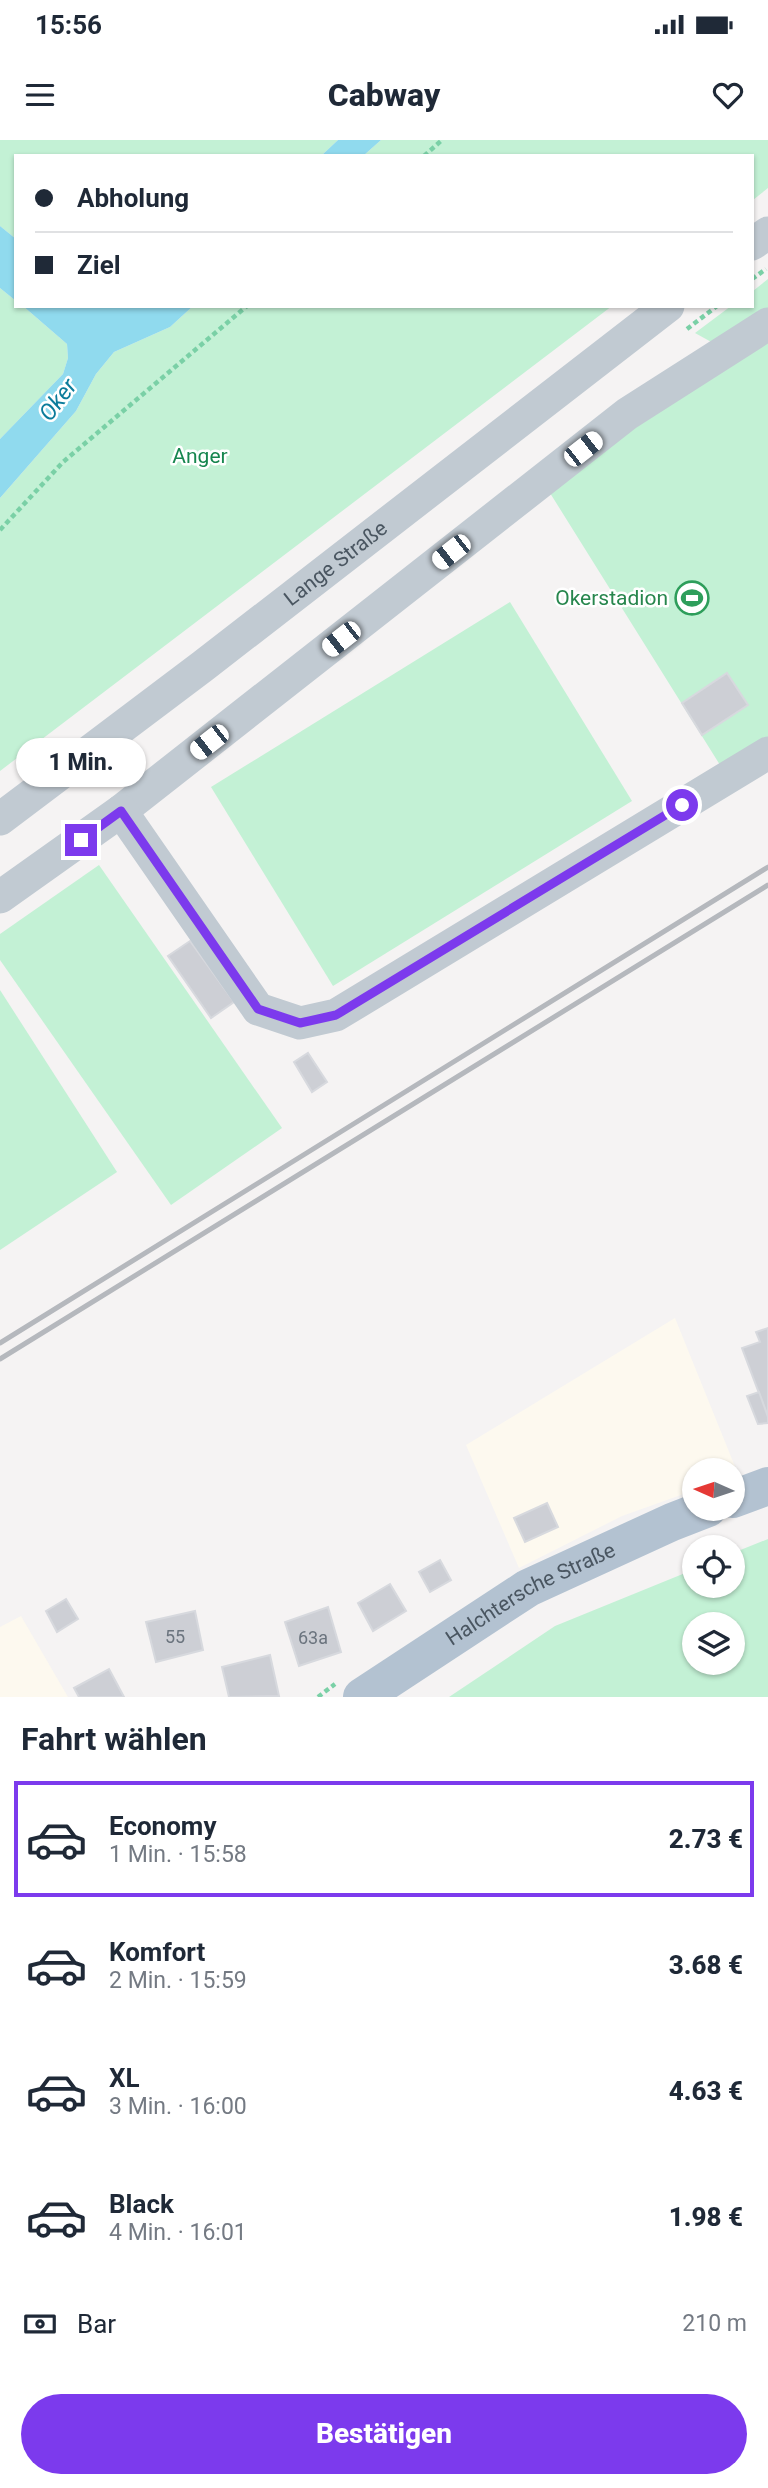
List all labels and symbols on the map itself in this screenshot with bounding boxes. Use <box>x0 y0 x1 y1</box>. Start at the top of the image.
water label: Oker <box>33 372 83 426</box>
car <box>560 428 607 470</box>
park label: Anger <box>172 444 228 468</box>
street label: Lange Straße <box>279 516 392 611</box>
car <box>428 531 475 573</box>
sports icon: Okerstadion <box>673 579 711 617</box>
place label: Okerstadion <box>555 586 668 610</box>
car <box>318 618 365 660</box>
car <box>186 721 233 763</box>
callout: 1 Min. <box>16 738 146 788</box>
route start <box>666 789 698 821</box>
route end <box>65 824 97 856</box>
north arrow <box>682 1458 746 1521</box>
street label: Halchtersche Straße <box>441 1538 619 1651</box>
house number: 55 <box>165 1626 185 1647</box>
house number: 63a <box>298 1627 328 1648</box>

